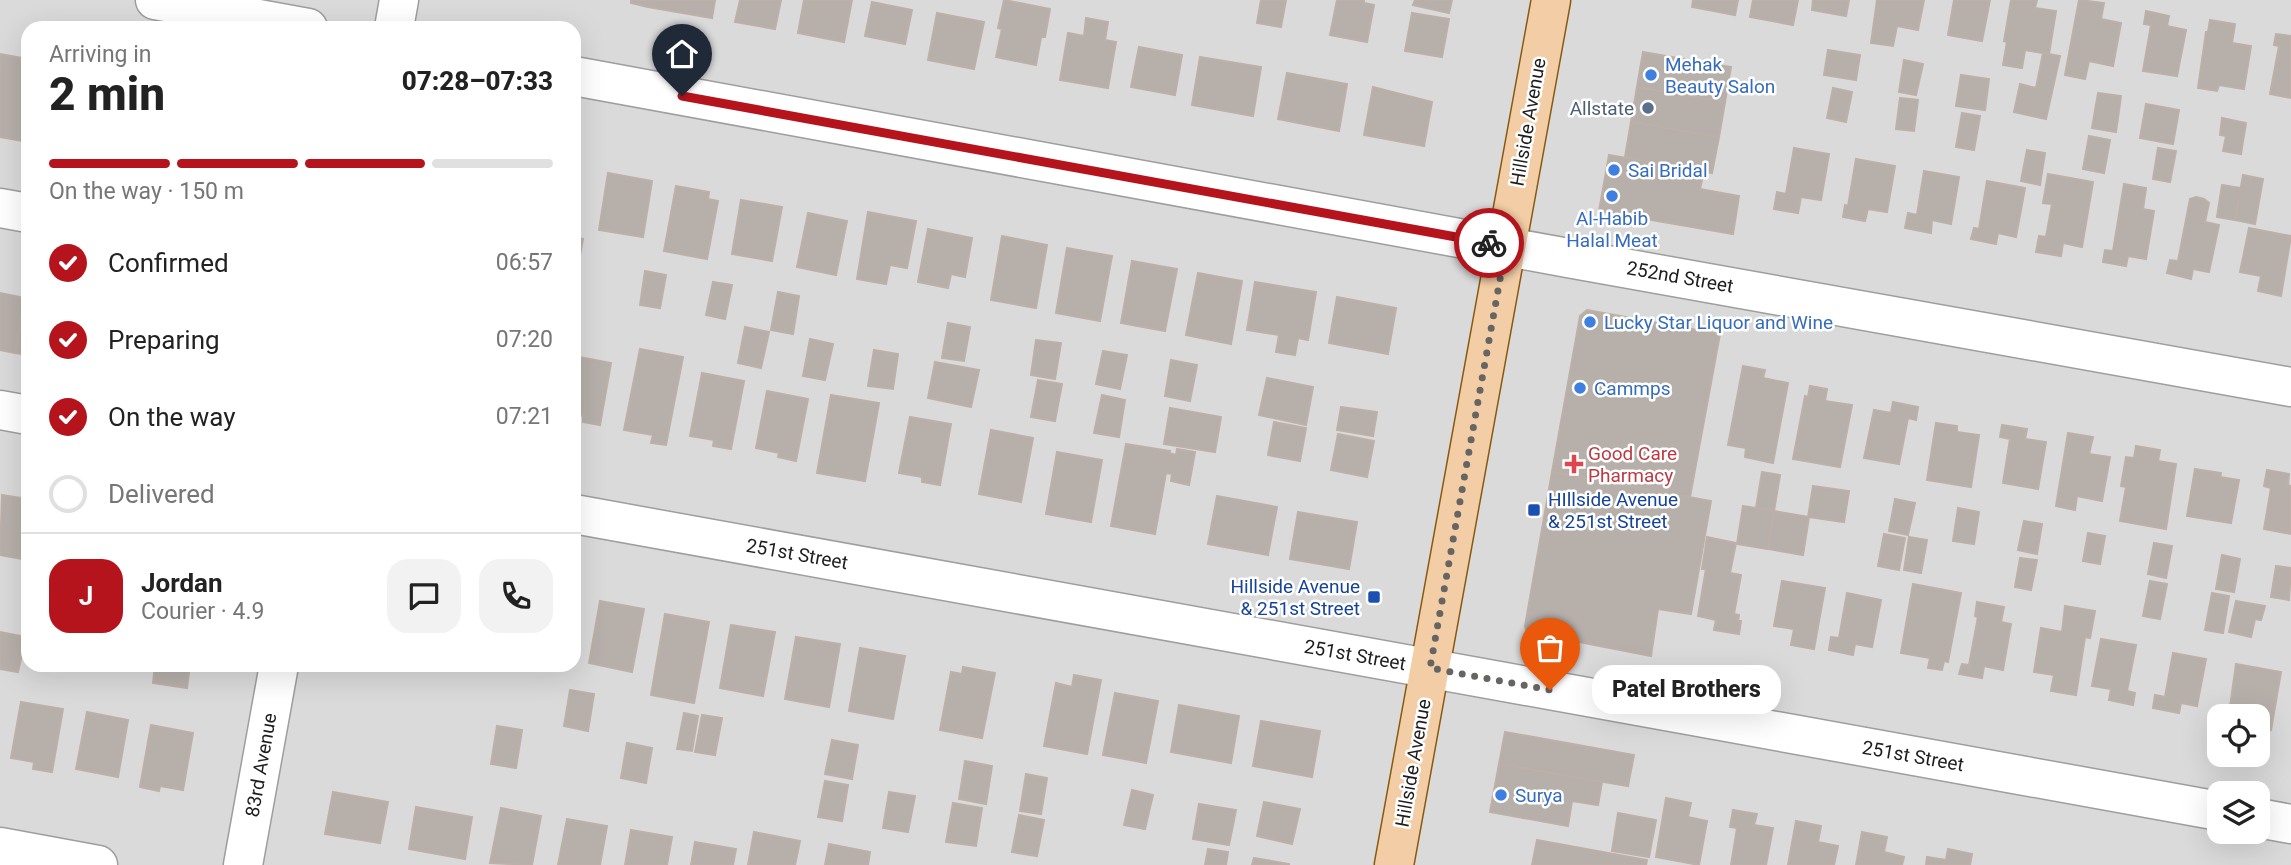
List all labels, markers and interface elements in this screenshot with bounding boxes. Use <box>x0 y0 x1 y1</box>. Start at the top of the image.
pin <box>652 24 712 96</box>
icon: home <box>663 35 701 73</box>
text: Arriving in <box>49 41 152 68</box>
place label: Mehak Beauty Salon <box>1665 53 1775 98</box>
street label: Hillside Avenue <box>1505 56 1551 188</box>
text: 07:28–07:33 <box>402 66 553 96</box>
text: 2 min <box>49 67 165 121</box>
marker: Mehak Beauty Salon <box>1643 67 1659 83</box>
place label: Allstate <box>1570 97 1634 120</box>
marker: Allstate <box>1640 100 1656 116</box>
place label: Sai Bridal <box>1628 159 1708 182</box>
marker: Sai Bridal <box>1606 162 1622 178</box>
text: On the way · 150 m <box>49 178 244 205</box>
marker: Al-Habib Halal Meat <box>1604 188 1620 204</box>
place label: Al-Habib Halal Meat <box>1566 207 1658 252</box>
courier <box>1454 208 1524 278</box>
icon: bike <box>1470 224 1508 262</box>
icon: check <box>49 244 87 282</box>
text: Confirmed <box>108 248 229 278</box>
text: 06:57 <box>496 249 553 276</box>
street label: 252nd Street <box>1625 256 1735 298</box>
place label: Lucky Star Liquor and Wine <box>1604 311 1833 334</box>
marker: Lucky Star Liquor and Wine <box>1582 314 1598 330</box>
icon: check <box>49 321 87 359</box>
text: Preparing <box>108 325 220 355</box>
text: 07:20 <box>496 326 553 353</box>
place label: Cammps <box>1594 377 1671 400</box>
marker: Cammps <box>1572 380 1588 396</box>
icon: check <box>49 398 87 436</box>
text: On the way <box>108 402 236 432</box>
text: 07:21 <box>496 403 553 430</box>
place label: Good Care Pharmacy <box>1588 442 1677 487</box>
marker: Good Care Pharmacy <box>1566 456 1582 472</box>
text: Delivered <box>108 479 215 509</box>
place label: HIllside Avenue & 251st Street <box>1548 488 1678 533</box>
marker: HIllside Avenue & 251st Street <box>1526 502 1542 518</box>
street label: 251st Street <box>744 534 850 574</box>
button: chat <box>387 559 461 633</box>
button: phone <box>479 559 553 633</box>
text: Jordan <box>141 568 223 598</box>
place label: Hillside Avenue & 251st Street <box>1231 575 1360 620</box>
text: J <box>79 581 93 611</box>
marker: Hillside Avenue & 251st Street <box>1366 589 1382 605</box>
text: Courier · 4.9 <box>141 598 264 625</box>
pin <box>1520 618 1580 690</box>
icon: bag <box>1531 629 1569 667</box>
street label: 251st Street <box>1302 635 1408 675</box>
callout: Patel Brothers <box>1592 666 1781 714</box>
text: Patel Brothers <box>1612 676 1761 703</box>
street label: Hillside Avenue <box>1390 697 1436 829</box>
map controls <box>2207 704 2270 844</box>
button: locate <box>2207 704 2270 767</box>
street label: 83rd Avenue <box>241 711 281 819</box>
street label: 251st Street <box>1860 736 1966 776</box>
button: layers <box>2207 781 2270 844</box>
place label: Surya <box>1515 784 1563 807</box>
marker: Surya <box>1493 787 1509 803</box>

